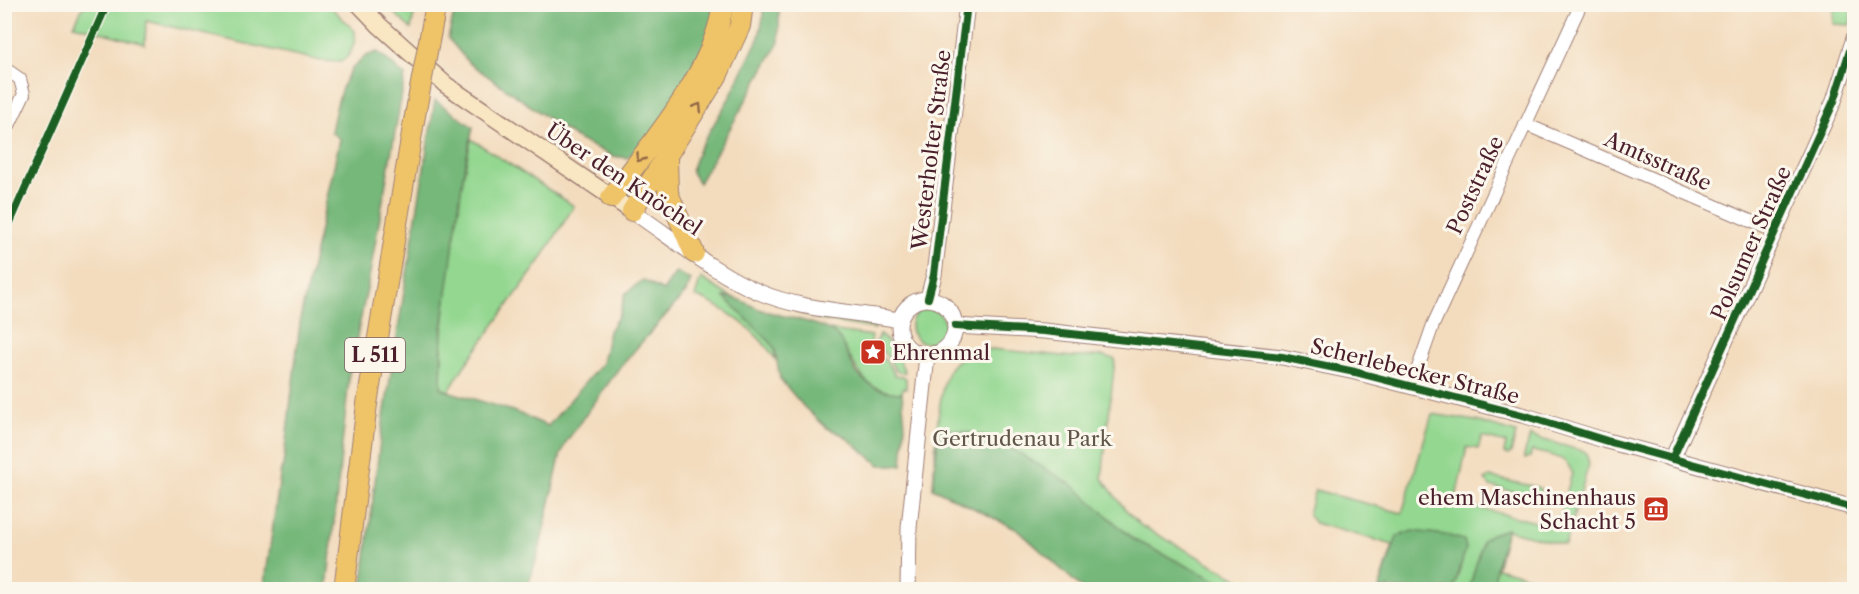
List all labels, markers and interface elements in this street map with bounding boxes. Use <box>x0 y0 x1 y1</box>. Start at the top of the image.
street label: Westerholter Straße <box>906 48 956 253</box>
one-way arrow <box>690 103 701 114</box>
street label: Über den Knöchel <box>541 118 707 240</box>
street label: Amtsstraße <box>1600 126 1715 196</box>
street label: Poststraße <box>1441 132 1509 238</box>
one-way arrow <box>636 152 647 163</box>
street label: Polsumer Straße <box>1706 162 1796 324</box>
street label: Scherlebecker Straße <box>1308 333 1522 409</box>
place icon: Ehrenmal <box>858 337 888 367</box>
road number: L 511 <box>345 338 405 372</box>
place label: Ehrenmal <box>892 340 990 365</box>
park label: Gertrudenau Park <box>932 426 1113 451</box>
place label: ehem Maschinenhaus Schacht 5 <box>1418 485 1636 534</box>
museum icon: ehem Maschinenhaus Schacht 5 <box>1641 494 1671 524</box>

